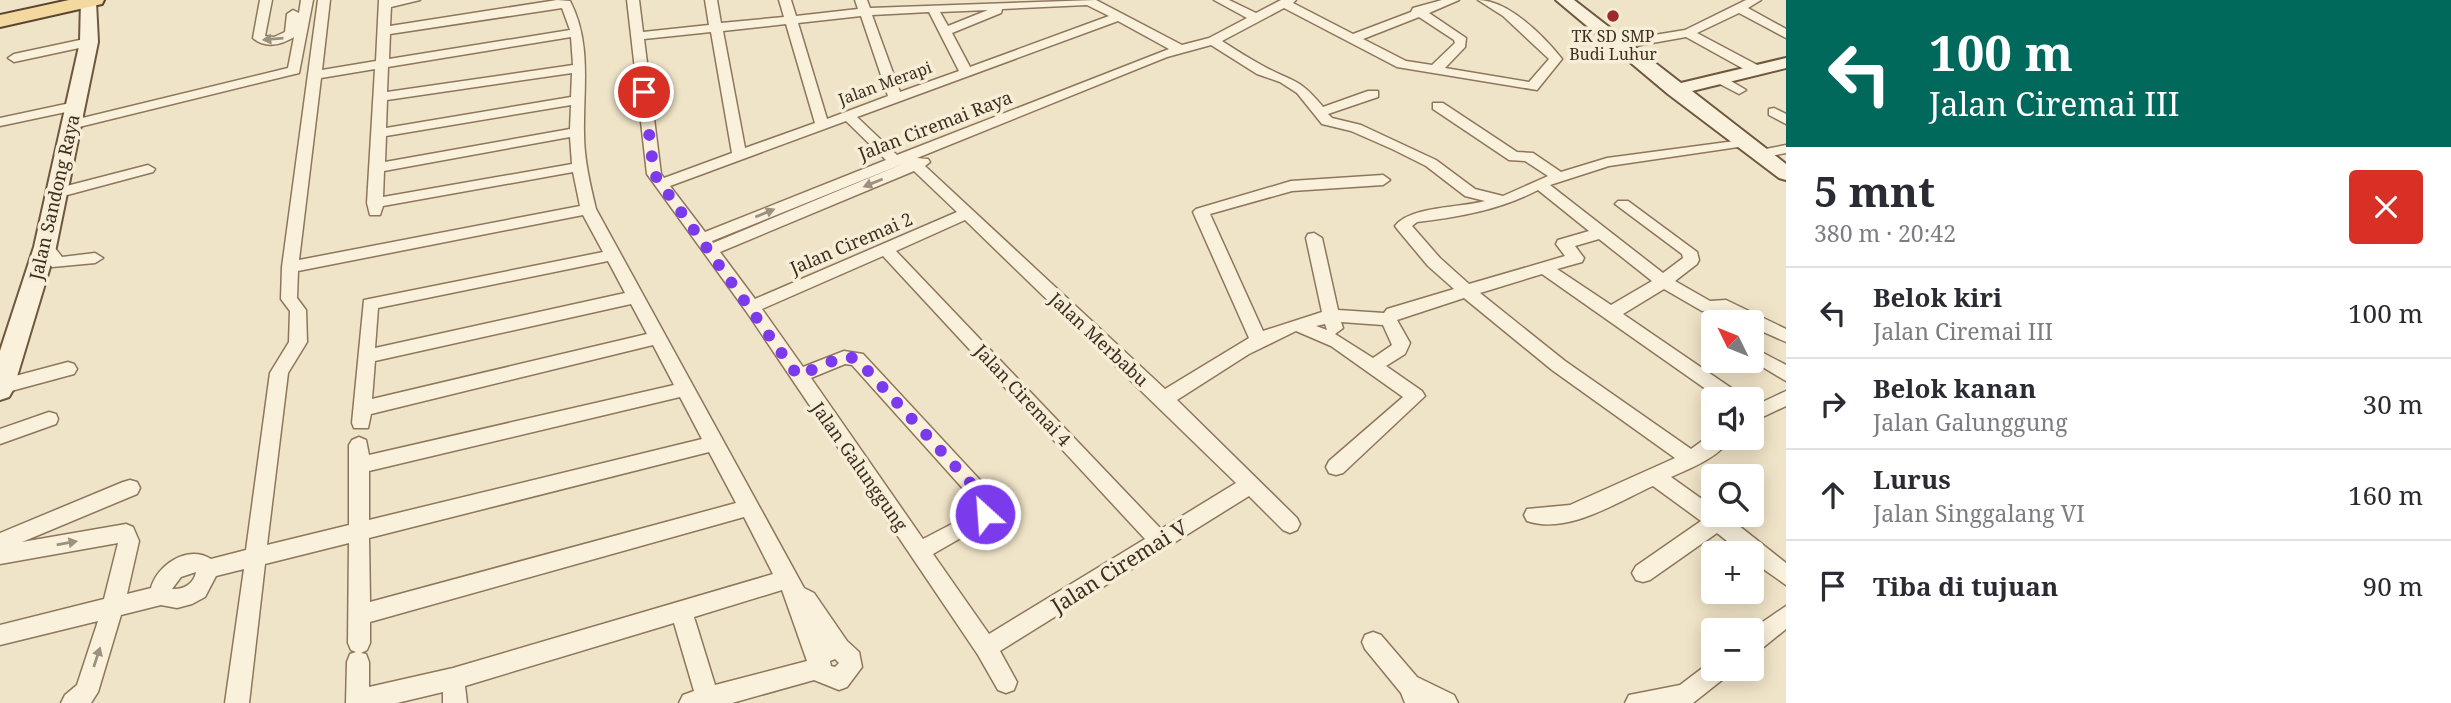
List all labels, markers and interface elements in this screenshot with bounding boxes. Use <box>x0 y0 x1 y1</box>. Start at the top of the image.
marker: TK SD SMP Budi Luhur <box>1605 8 1621 24</box>
text: 100 m <box>1929 19 2073 85</box>
place label: TK SD SMP Budi Luhur <box>1569 25 1657 65</box>
icon: left <box>1814 28 1905 119</box>
one-way arrow <box>261 34 283 45</box>
street label: Jalan Merapi <box>834 56 935 110</box>
pin <box>614 62 674 122</box>
icon: arrive <box>625 73 663 111</box>
text: Jalan Ciremai III <box>1929 82 2179 125</box>
street label: Jalan Ciremai Raya <box>854 85 1015 166</box>
street label: Jalan Sandong Raya <box>23 112 85 283</box>
text: 5 mnt <box>1814 162 1935 219</box>
button: close <box>2349 170 2423 244</box>
one-way arrow <box>863 177 883 189</box>
street label: Jalan Ciremai 2 <box>785 206 916 280</box>
one-way arrow <box>755 207 776 218</box>
text: 380 m · 20:42 <box>1814 217 1956 249</box>
text: Belok kiri <box>1873 279 2002 315</box>
street label: Jalan Merbabu <box>1044 286 1154 392</box>
icon: left <box>1814 294 1852 332</box>
text: 100 m <box>2348 295 2423 331</box>
north arrow <box>1701 310 1764 373</box>
map controls <box>1701 310 1764 681</box>
text: Jalan Ciremai III <box>1873 315 2053 347</box>
street label: Jalan Ciremai 4 <box>969 338 1076 451</box>
text: Belok kanan <box>1873 370 2036 406</box>
icon: right <box>1814 385 1852 423</box>
text: 30 m <box>2363 386 2423 422</box>
button: sound <box>1701 387 1764 450</box>
street label: Jalan Galunggung <box>806 396 914 536</box>
text: Jalan Galunggung <box>1873 406 2068 438</box>
text: Lurus <box>1873 461 1951 497</box>
button: search <box>1701 464 1764 527</box>
icon: ahead <box>1814 476 1852 514</box>
position arrow <box>948 477 1022 551</box>
text: 160 m <box>2348 477 2423 513</box>
text: Jalan Singgalang VI <box>1873 497 2085 529</box>
street label: Jalan Ciremai V <box>1045 513 1193 620</box>
one-way arrow <box>56 537 78 548</box>
button: + <box>1701 541 1764 604</box>
icon: arrive <box>1814 567 1852 605</box>
text: Tiba di tujuan <box>1873 568 2058 604</box>
text: 90 m <box>2363 568 2423 604</box>
button: − <box>1701 618 1764 681</box>
one-way arrow <box>92 647 103 668</box>

